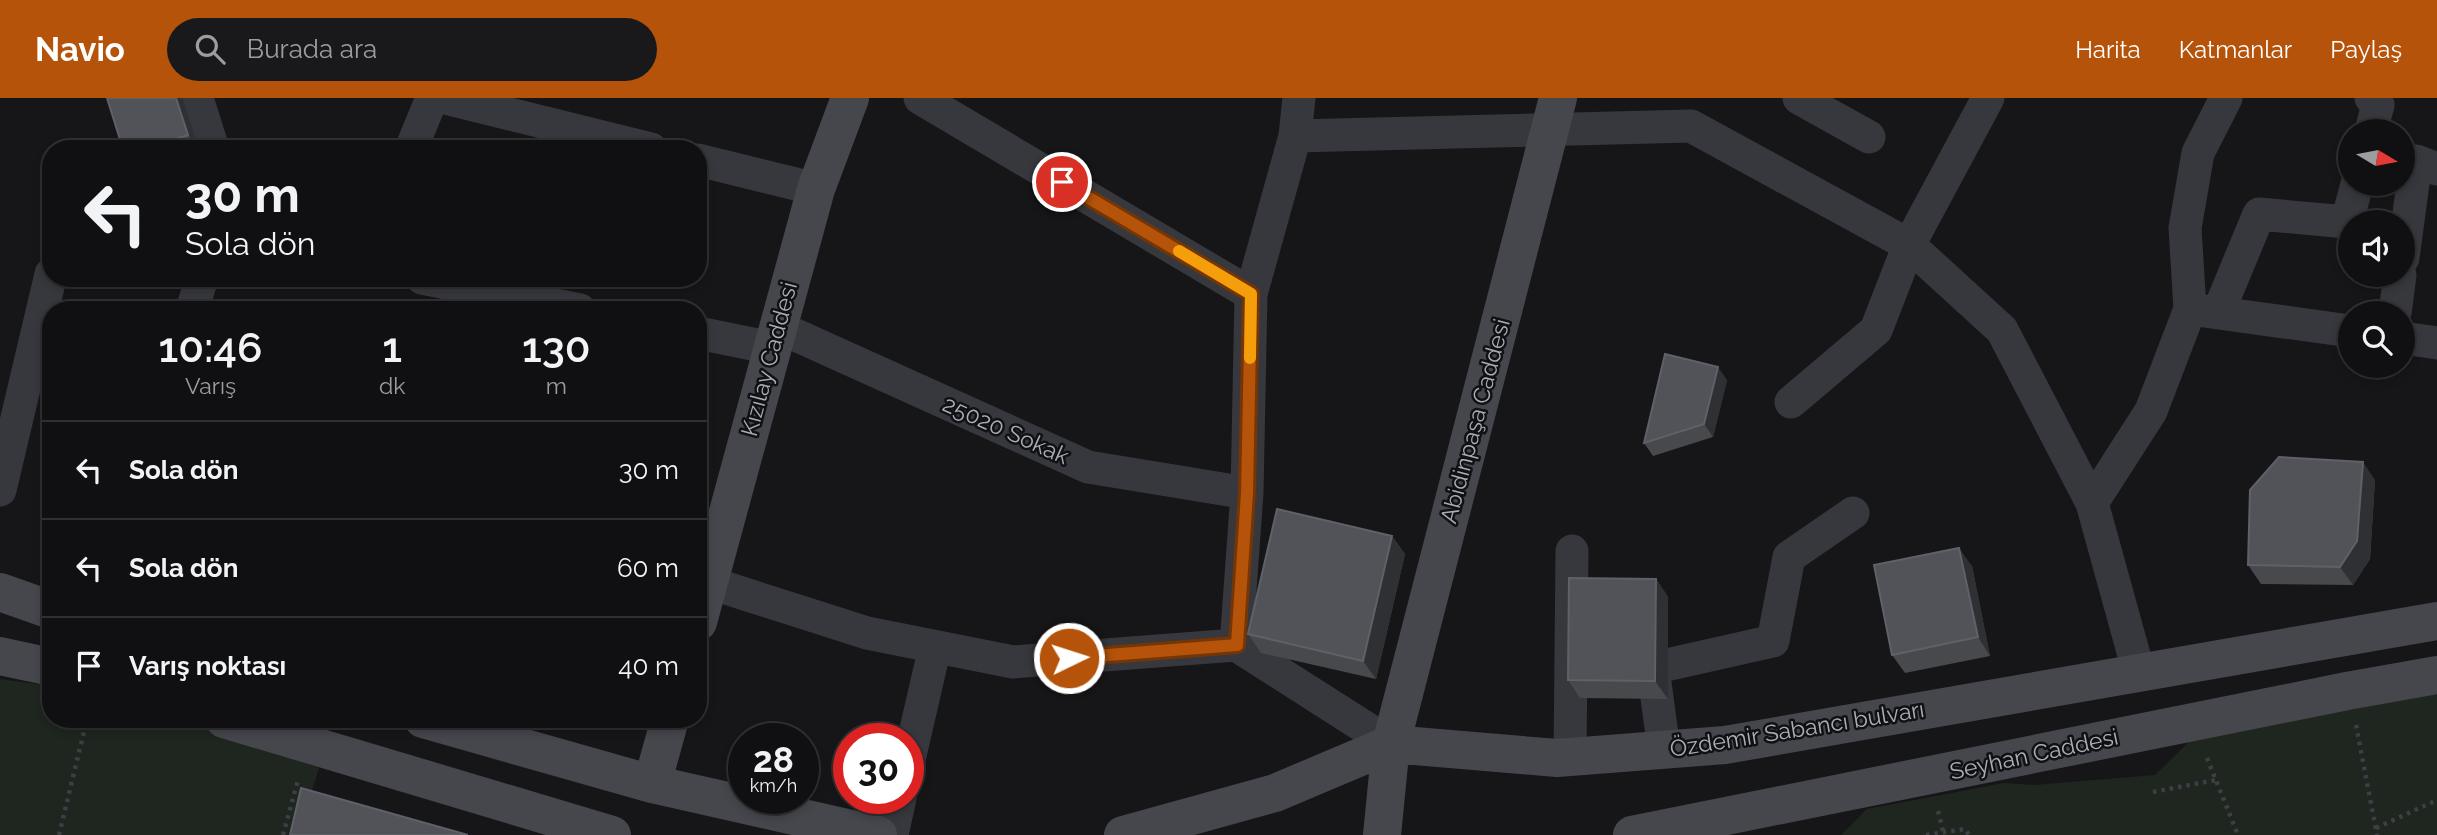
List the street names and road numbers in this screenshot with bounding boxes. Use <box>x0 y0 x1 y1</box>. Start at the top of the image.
street label: Kızılay Caddesi <box>735 279 802 439</box>
street label: Abidinpaşa Caddesi <box>1434 316 1515 526</box>
street label: 25020 Sokak <box>939 390 1073 469</box>
street label: Özdemir Sabancı bulvarı <box>1668 695 1926 762</box>
street label: Seyhan Caddesi <box>1947 722 2121 785</box>

